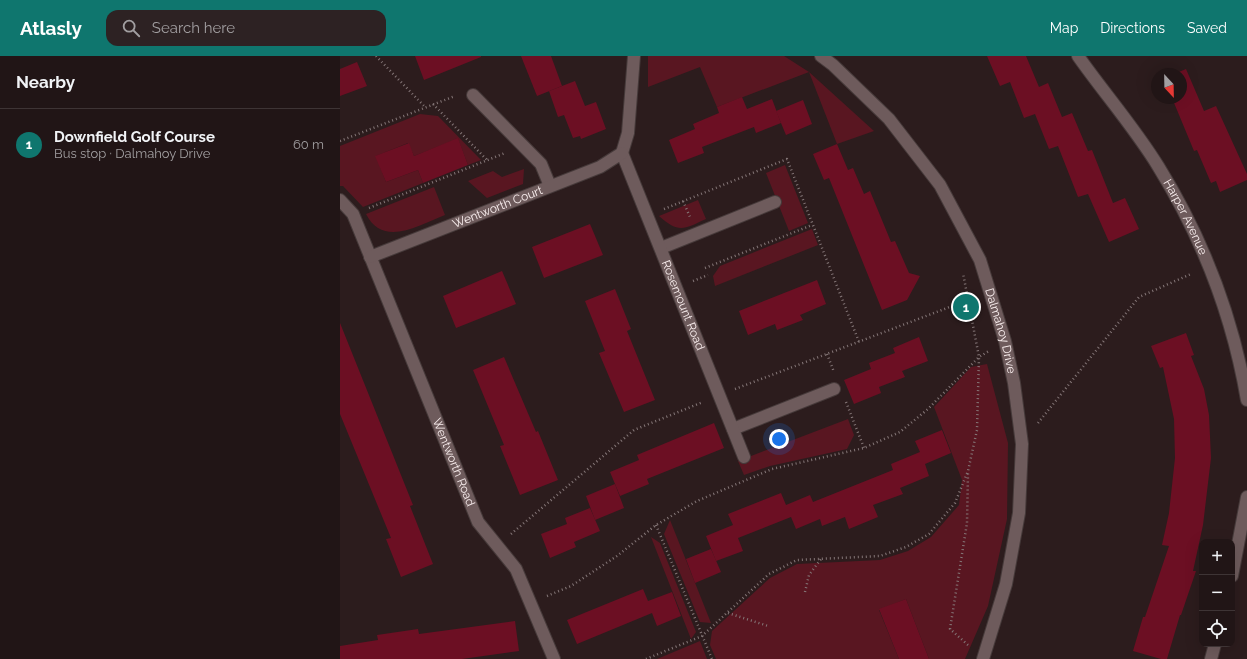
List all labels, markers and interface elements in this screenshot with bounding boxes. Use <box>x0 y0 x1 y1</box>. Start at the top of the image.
search box <box>106 10 386 46</box>
text: Atlasly <box>20 17 82 39</box>
icon: search <box>120 17 142 39</box>
text: Search here <box>152 19 235 37</box>
text: Map <box>1050 20 1078 36</box>
text: Directions <box>1100 20 1165 36</box>
text: Saved <box>1187 20 1227 36</box>
north arrow <box>1151 68 1187 104</box>
text: Nearby <box>16 72 75 92</box>
text: Downfield Golf Course <box>54 128 215 146</box>
text: 1 <box>26 137 32 152</box>
text: 60 m <box>293 137 324 152</box>
text: Bus stop · Dalmahoy Drive <box>54 146 210 161</box>
street label: Harper Avenue <box>1160 177 1210 257</box>
street label: Wentworth Court <box>451 183 545 231</box>
street label: Rosemount Road <box>659 258 707 352</box>
street label: Dalmahoy Drive <box>982 287 1019 375</box>
pin: 1 <box>953 292 979 322</box>
street label: Wentworth Road <box>430 416 478 508</box>
your location <box>769 429 789 449</box>
map controls <box>1199 539 1235 647</box>
button: + <box>1199 539 1235 575</box>
button: − <box>1199 575 1235 611</box>
button: locate <box>1199 611 1235 647</box>

